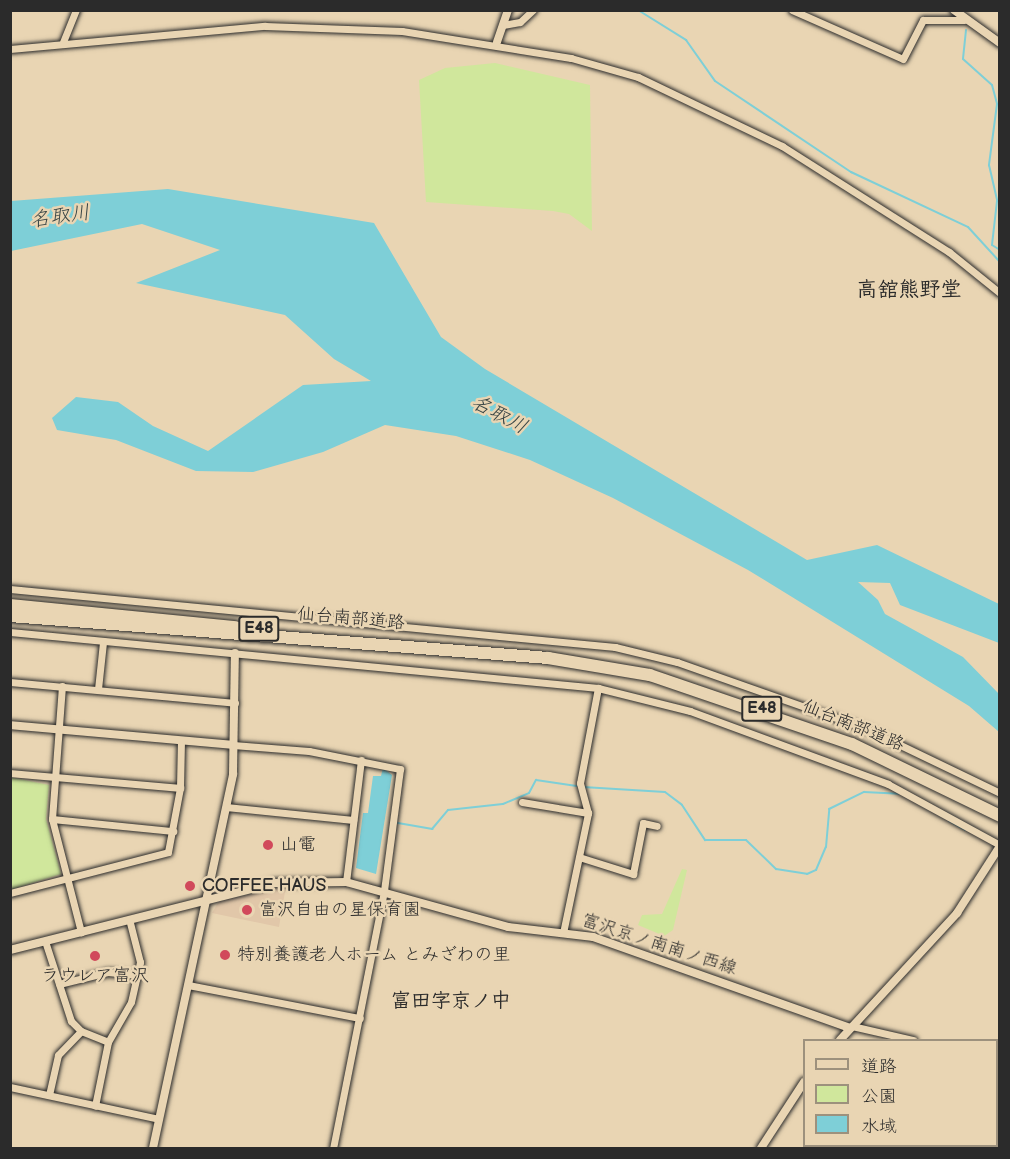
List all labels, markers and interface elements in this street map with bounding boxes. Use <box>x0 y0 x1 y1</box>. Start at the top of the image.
water label: 名取川 <box>29 201 91 233</box>
district label: 高舘熊野堂 <box>857 277 961 303</box>
water label: 名取川 <box>467 390 531 440</box>
street label: 仙台南部道路 <box>296 604 406 634</box>
road number: E48 <box>238 616 280 642</box>
road number: E48 <box>741 696 783 722</box>
street label: 仙台南部道路 <box>799 696 907 756</box>
place label: 山電 <box>280 834 316 856</box>
marker: 山電 <box>261 838 275 852</box>
place label: COFFEE HAUS <box>202 875 326 897</box>
marker: COFFEE HAUS <box>183 879 197 893</box>
place label: 富沢自由の星保育園 <box>259 899 421 921</box>
marker: 富沢自由の星保育園 <box>240 903 254 917</box>
street label: 富沢京ノ南南ノ西線 <box>579 910 739 980</box>
place label: 特別養護老人ホーム とみざわの里 <box>237 944 512 966</box>
marker: 特別養護老人ホーム とみざわの里 <box>218 948 232 962</box>
marker: ラウレア富沢 <box>88 949 102 963</box>
place label: ラウレア富沢 <box>41 965 149 987</box>
district label: 富田字京ノ中 <box>391 989 511 1013</box>
legend <box>803 1039 998 1147</box>
text: 道路 <box>861 1056 897 1077</box>
text: 公園 <box>861 1086 897 1107</box>
text: 水域 <box>861 1116 897 1137</box>

